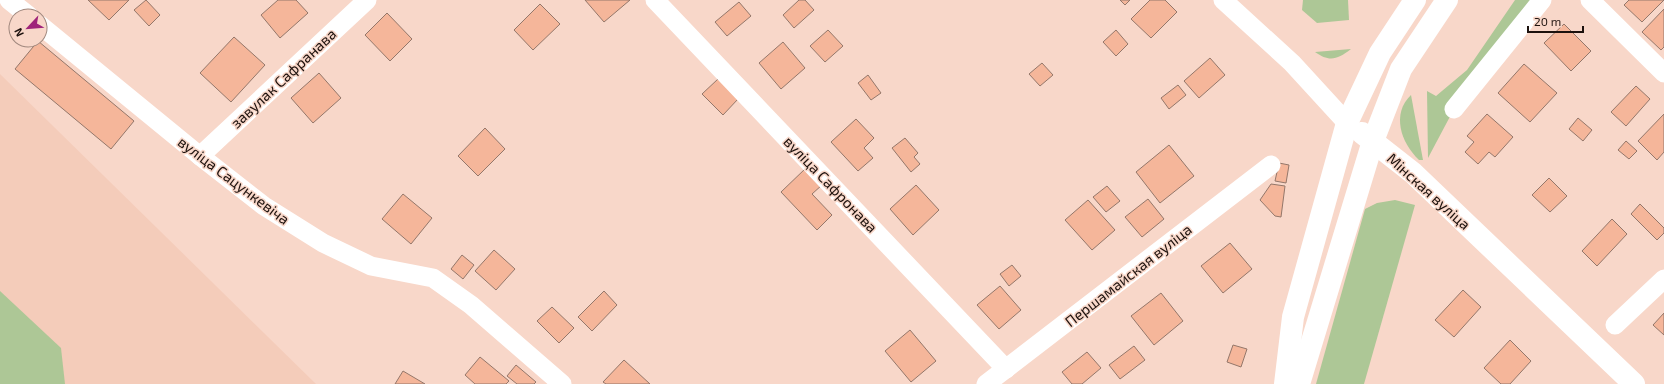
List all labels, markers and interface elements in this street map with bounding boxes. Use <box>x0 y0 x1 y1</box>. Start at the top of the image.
north arrow <box>8 8 48 48</box>
scale bar <box>1528 8 1583 34</box>
text: 20 m <box>1534 14 1561 28</box>
street label: завулак Сафранава <box>226 24 340 132</box>
text: N <box>11 26 26 39</box>
street label: вуліца Сацункевіча <box>174 132 293 229</box>
street label: вуліца Сафронава <box>780 132 882 237</box>
street label: Мінская вуліца <box>1383 149 1474 234</box>
street label: Першамайская вуліца <box>1061 220 1196 331</box>

